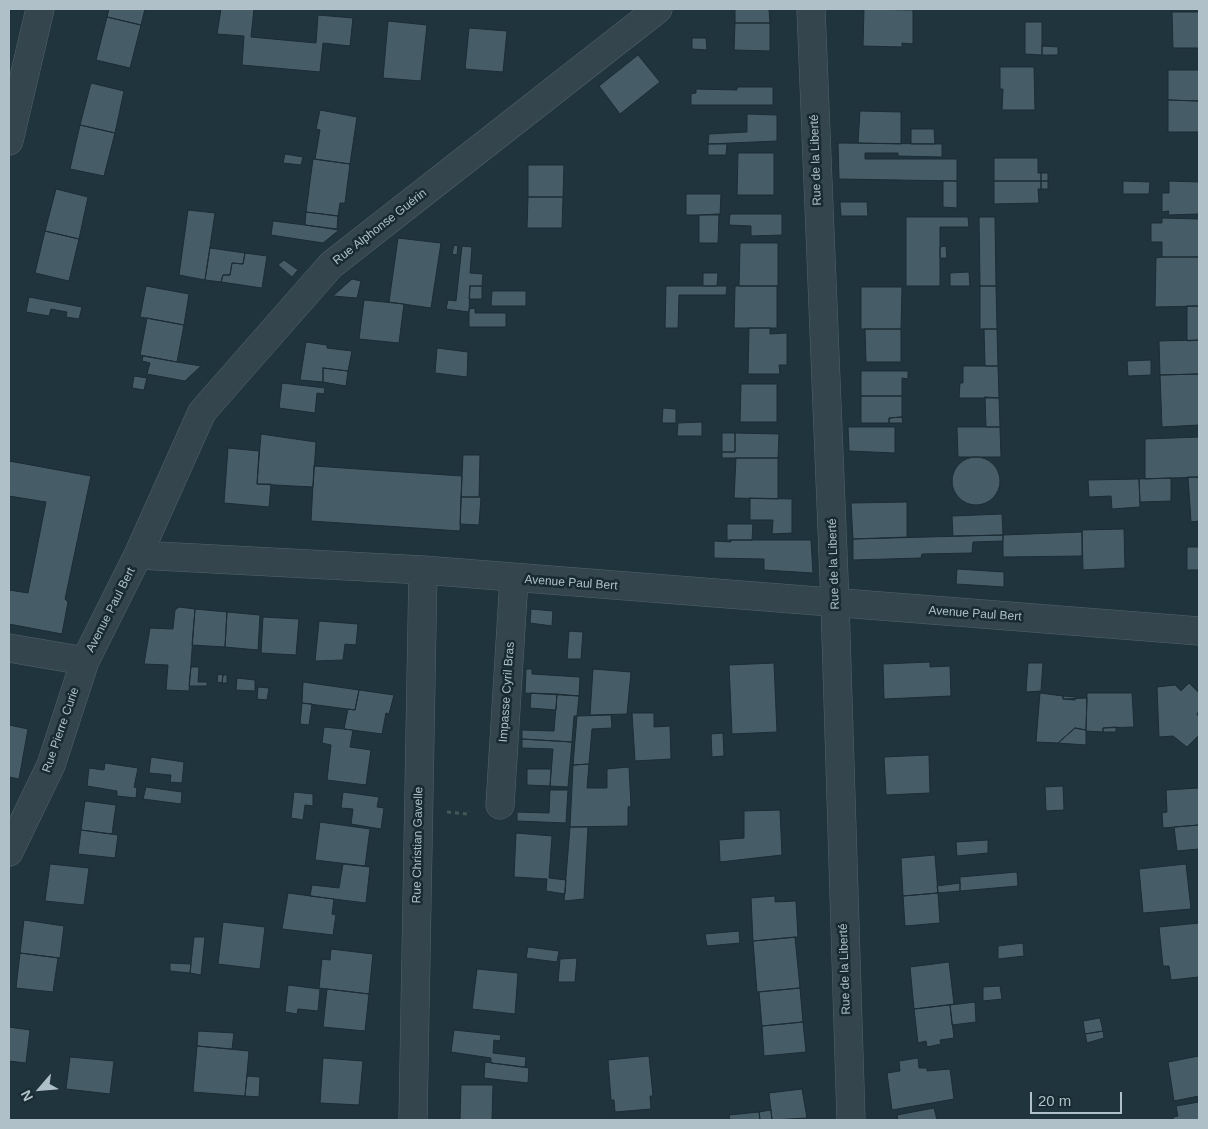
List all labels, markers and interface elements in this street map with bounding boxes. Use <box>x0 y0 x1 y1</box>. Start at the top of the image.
street label: Rue de la Liberté <box>807 114 825 206</box>
street label: Rue Alphonse Guérin <box>330 186 430 268</box>
street label: Rue de la Liberté <box>825 518 843 610</box>
street label: Avenue Paul Bert <box>83 565 139 655</box>
street label: Avenue Paul Bert <box>524 573 618 593</box>
street label: Avenue Paul Bert <box>928 604 1022 624</box>
street label: Impasse Cyril Bras <box>496 641 518 743</box>
street label: Rue Pierre Curie <box>40 685 82 775</box>
street label: Rue Christian Gavelle <box>410 787 426 903</box>
street label: Rue de la Liberté <box>836 923 854 1015</box>
north arrow <box>15 1064 65 1114</box>
scale bar <box>1033 1082 1126 1114</box>
text: N <box>17 1088 36 1104</box>
text: 20 m <box>1038 1092 1071 1109</box>

